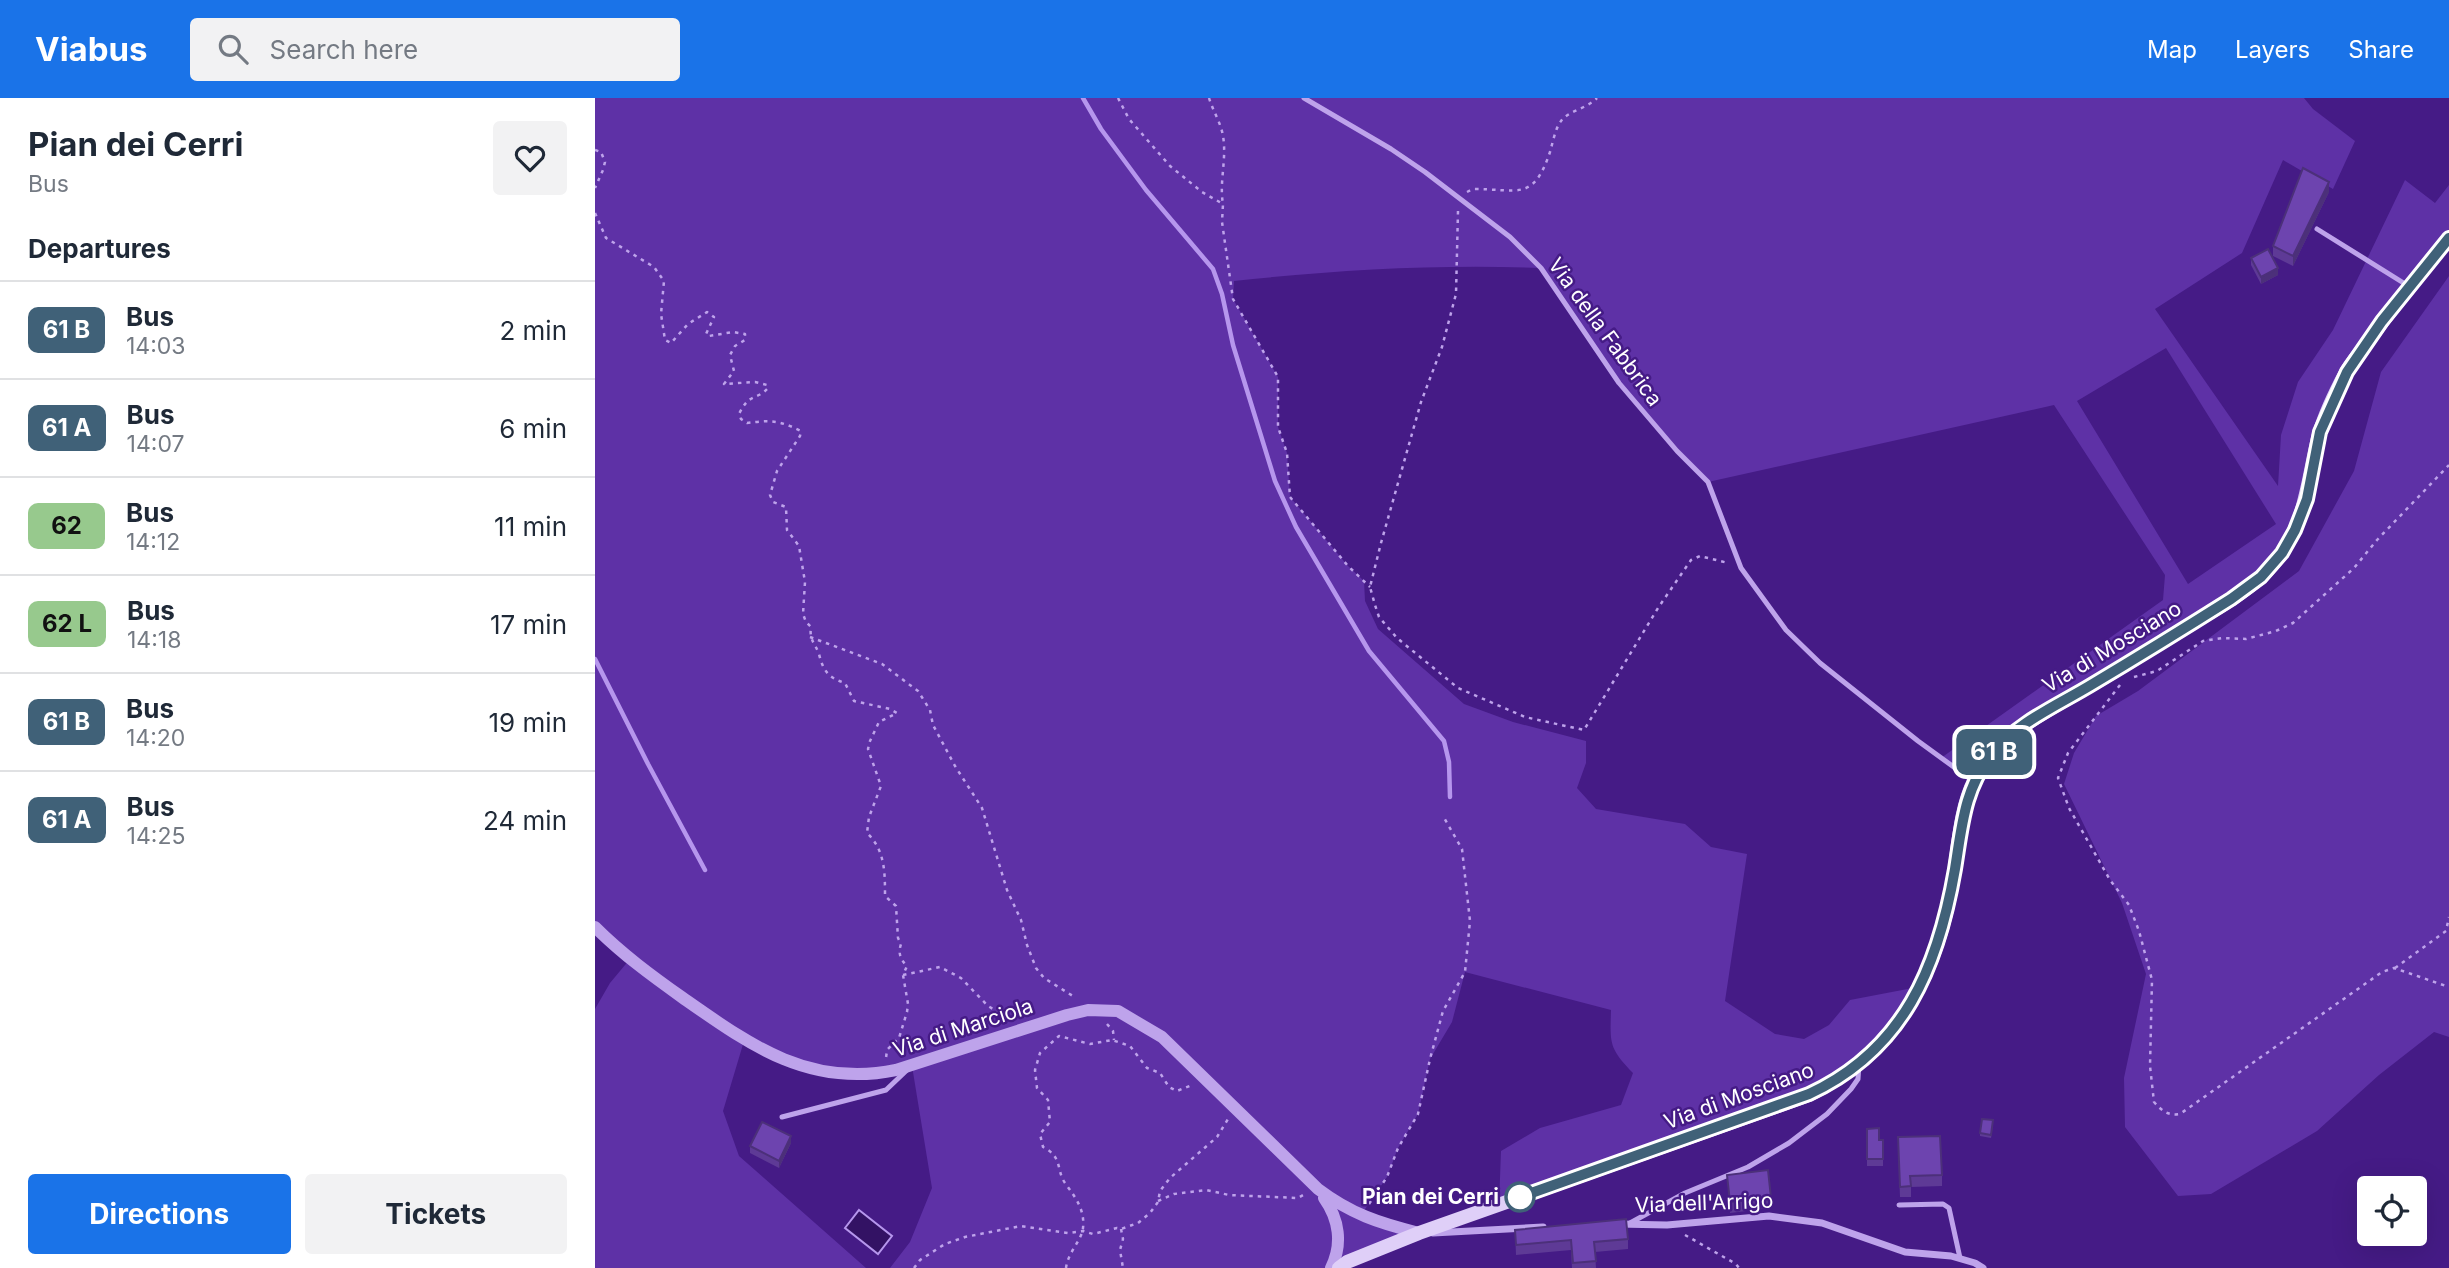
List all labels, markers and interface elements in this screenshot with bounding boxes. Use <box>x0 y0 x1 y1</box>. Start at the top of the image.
search box <box>190 18 680 81</box>
text: Viabus <box>35 29 148 69</box>
icon: search <box>214 30 252 68</box>
text: Search here <box>270 34 418 65</box>
text: Map <box>2147 35 2197 64</box>
text: Layers <box>2235 35 2310 64</box>
text: Share <box>2348 35 2414 64</box>
button: heart <box>493 121 567 195</box>
text: Pian dei Cerri <box>28 124 243 164</box>
text: Bus <box>28 170 69 198</box>
text: Departures <box>28 233 171 264</box>
street label: Via della Fabbrica <box>1543 253 1668 411</box>
text: Bus <box>126 301 174 332</box>
text: 61 B <box>43 315 90 344</box>
text: 2 min <box>499 315 567 346</box>
text: 14:03 <box>126 332 186 360</box>
text: Bus <box>127 399 175 430</box>
text: 61 A <box>42 413 92 442</box>
text: 6 min <box>499 413 567 444</box>
text: 14:07 <box>127 430 184 458</box>
text: Bus <box>126 497 174 528</box>
text: 62 <box>51 511 82 540</box>
text: 11 min <box>494 511 567 542</box>
text: 14:12 <box>126 528 180 556</box>
text: Bus <box>127 595 175 626</box>
street label: Via di Mosciano <box>2038 595 2186 698</box>
text: 62 L <box>42 609 92 638</box>
text: 17 min <box>490 609 567 640</box>
text: 14:18 <box>127 626 181 654</box>
text: Bus <box>126 693 174 724</box>
text: 61 B <box>43 707 90 736</box>
text: 19 min <box>489 707 567 738</box>
text: 14:20 <box>126 724 185 752</box>
line badge: 61 B <box>1945 729 2043 775</box>
text: 61 B <box>1970 737 2018 766</box>
text: Bus <box>127 791 175 822</box>
text: 61 A <box>42 805 92 834</box>
text: 24 min <box>483 805 567 836</box>
text: 14:25 <box>127 822 185 850</box>
street label: Via di Marciola <box>890 993 1036 1062</box>
street label: Via di Mosciano <box>1660 1057 1817 1134</box>
button: Directions <box>28 1174 291 1254</box>
button: Tickets <box>305 1174 567 1254</box>
map controls <box>2357 1176 2427 1246</box>
button: locate <box>2357 1176 2427 1246</box>
marker: Pian dei Cerri <box>1505 1182 1535 1212</box>
place label: Pian dei Cerri <box>1362 1184 1499 1209</box>
street label: Via dell'Arrigo <box>1634 1188 1774 1217</box>

